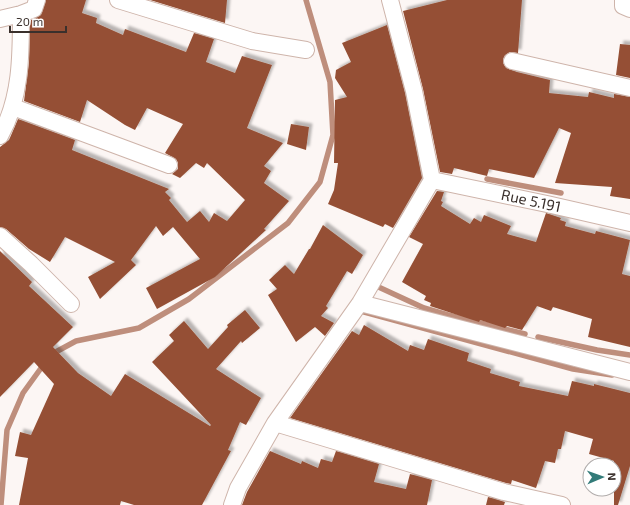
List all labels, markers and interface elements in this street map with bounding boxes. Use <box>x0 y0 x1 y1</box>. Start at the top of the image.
scale bar <box>10 8 66 34</box>
text: 20 m <box>16 14 43 28</box>
street label: Rue 5.191 <box>500 185 563 215</box>
north arrow <box>582 457 622 497</box>
text: N <box>606 472 619 481</box>

